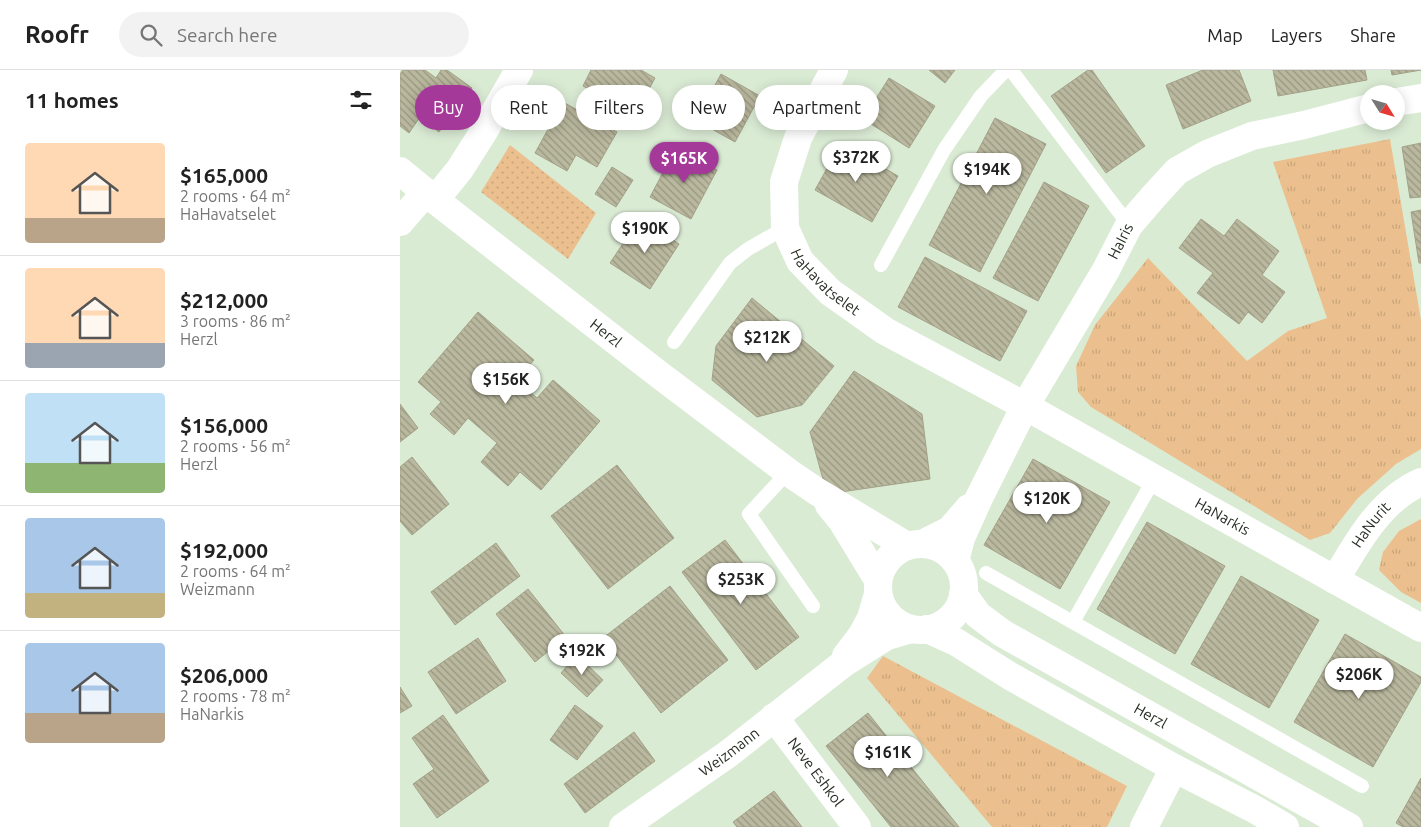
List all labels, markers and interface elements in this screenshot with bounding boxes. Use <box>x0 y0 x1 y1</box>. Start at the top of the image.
search box <box>119 12 469 57</box>
text: Roofr <box>25 21 89 48</box>
icon: search <box>137 21 165 49</box>
text: Search here <box>177 24 277 46</box>
text: Map <box>1207 25 1243 45</box>
text: Layers <box>1271 25 1322 45</box>
text: Share <box>1350 25 1396 45</box>
chip: Buy <box>415 85 481 130</box>
chip: Rent <box>491 85 566 130</box>
chip: Filters <box>576 85 662 130</box>
chip: New <box>672 85 745 130</box>
chip: Apartment <box>755 85 879 130</box>
north arrow <box>1360 85 1405 130</box>
map controls <box>1360 85 1405 130</box>
icon: filters <box>347 86 375 114</box>
text: 11 homes <box>25 88 119 112</box>
pin: $372K <box>821 140 891 183</box>
pin: $165K <box>649 142 719 184</box>
text: $372K <box>833 148 879 166</box>
text: $165K <box>661 149 707 167</box>
pin: $194K <box>952 152 1022 195</box>
text: $194K <box>964 160 1010 178</box>
icon: home <box>65 163 125 223</box>
text: $165,000 <box>180 163 268 187</box>
text: 2 rooms · 64 m² <box>180 187 291 205</box>
text: HaHavatselet <box>180 205 276 223</box>
pin: $190K <box>610 212 680 254</box>
text: $190K <box>622 219 668 237</box>
street label: HaIris <box>1104 220 1136 262</box>
street label: HaHavatselet <box>788 246 864 319</box>
icon: home <box>65 288 125 348</box>
text: $212,000 <box>180 288 268 312</box>
text: 3 rooms · 86 m² <box>180 312 291 330</box>
street label: Herzl <box>587 315 625 350</box>
pin: $212K <box>732 320 802 363</box>
text: $212K <box>744 328 790 346</box>
text: Herzl <box>180 330 218 348</box>
pin: $156K <box>471 362 541 405</box>
text: $156K <box>483 370 529 388</box>
icon: home <box>65 413 125 473</box>
text: $156,000 <box>180 413 268 437</box>
text: 2 rooms · 56 m² <box>180 437 291 455</box>
text: Herzl <box>180 455 218 473</box>
pin: $120K <box>1012 482 1082 524</box>
text: $120K <box>1024 489 1070 507</box>
street label: HaNarkis <box>1192 494 1253 538</box>
street label: HaNurit <box>1348 498 1394 550</box>
icon: home <box>65 538 125 598</box>
text: $192,000 <box>180 538 268 562</box>
text: 2 rooms · 64 m² <box>180 562 291 580</box>
pin: $253K <box>706 562 776 605</box>
text: $253K <box>718 570 764 588</box>
text: Weizmann <box>180 580 255 598</box>
pin: $192K <box>547 634 617 676</box>
text: $192K <box>559 641 605 659</box>
pin: $206K <box>1324 658 1394 700</box>
icon: home <box>65 663 125 723</box>
text: $206,000 <box>180 663 268 687</box>
text: $206K <box>1336 665 1382 683</box>
text: 2 rooms · 78 m² <box>180 687 291 705</box>
street label: Herzl <box>1131 700 1170 732</box>
text: HaNarkis <box>180 705 244 723</box>
street label: Weizmann <box>696 724 762 779</box>
street label: Neve Eshkol <box>785 734 847 809</box>
pin: $161K <box>853 736 923 778</box>
text: $161K <box>865 743 911 761</box>

